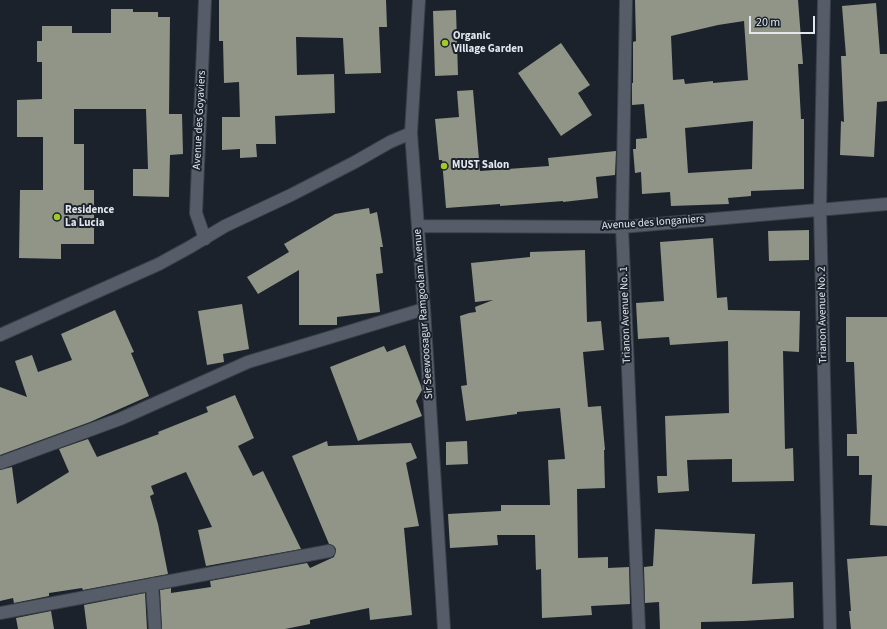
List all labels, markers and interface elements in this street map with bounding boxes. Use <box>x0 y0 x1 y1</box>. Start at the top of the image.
scale bar <box>751 8 817 34</box>
text: 20 m <box>756 14 780 31</box>
place label: Organic Village Garden <box>453 30 523 56</box>
marker: Organic Village Garden <box>440 38 450 48</box>
street label: Avenue des Goyaviers <box>191 70 209 170</box>
place label: MUST Salon <box>452 159 509 173</box>
marker: MUST Salon <box>439 161 449 171</box>
place label: Residence La Lucia <box>65 204 114 230</box>
marker: Residence La Lucia <box>52 212 62 222</box>
street label: Avenue des longaniers <box>601 213 705 233</box>
street label: Sir Seewoosagur Ramgoolam Avenue <box>411 228 437 400</box>
street label: Trianon Avenue No. 1 <box>618 266 634 364</box>
street label: Trianon Avenue No. 2 <box>816 266 830 364</box>

